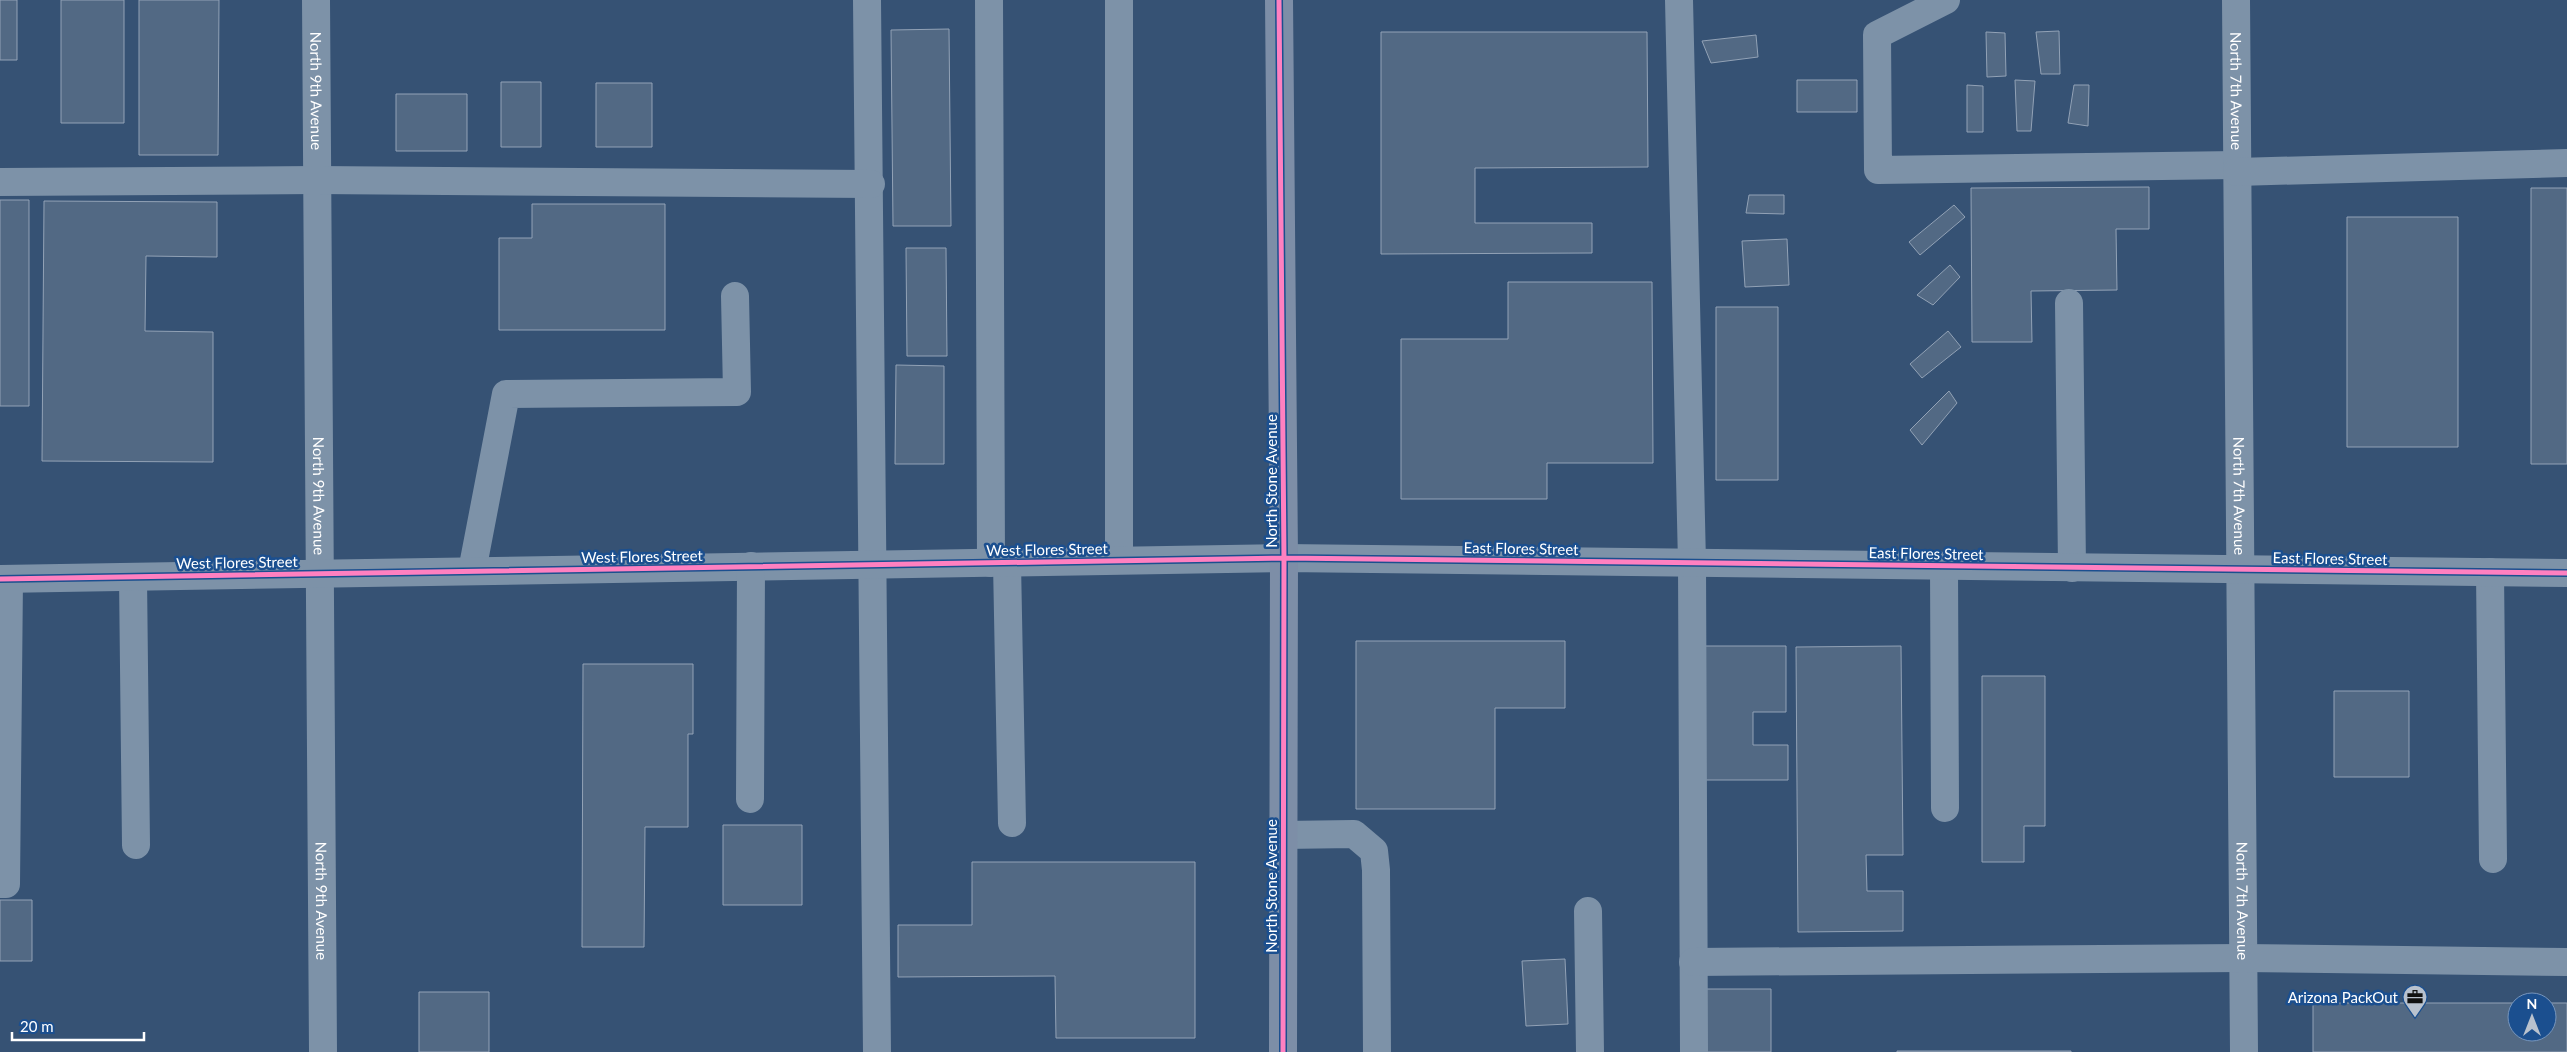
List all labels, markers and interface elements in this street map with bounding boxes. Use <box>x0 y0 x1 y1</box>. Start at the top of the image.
street label: North 9th Avenue <box>307 32 326 150</box>
street label: North 7th Avenue <box>2227 32 2246 150</box>
street label: North Stone Avenue <box>1262 414 1280 548</box>
street label: North 9th Avenue <box>310 437 329 555</box>
street label: North 7th Avenue <box>2230 437 2249 555</box>
street label: East Flores Street <box>1463 538 1579 558</box>
street label: West Flores Street <box>986 539 1109 559</box>
street label: East Flores Street <box>1868 543 1984 563</box>
street label: West Flores Street <box>581 546 704 566</box>
street label: East Flores Street <box>2272 548 2388 568</box>
street label: West Flores Street <box>176 552 299 572</box>
street label: North Stone Avenue <box>1262 819 1280 953</box>
street label: North 9th Avenue <box>313 842 331 960</box>
street label: North 7th Avenue <box>2233 842 2252 960</box>
office icon: Arizona PackOut <box>2402 984 2428 1018</box>
place label: Arizona PackOut <box>2288 988 2399 1006</box>
north arrow <box>2507 992 2557 1042</box>
text: N <box>2527 995 2537 1012</box>
scale bar <box>12 1010 145 1042</box>
text: 20 m <box>20 1017 54 1035</box>

